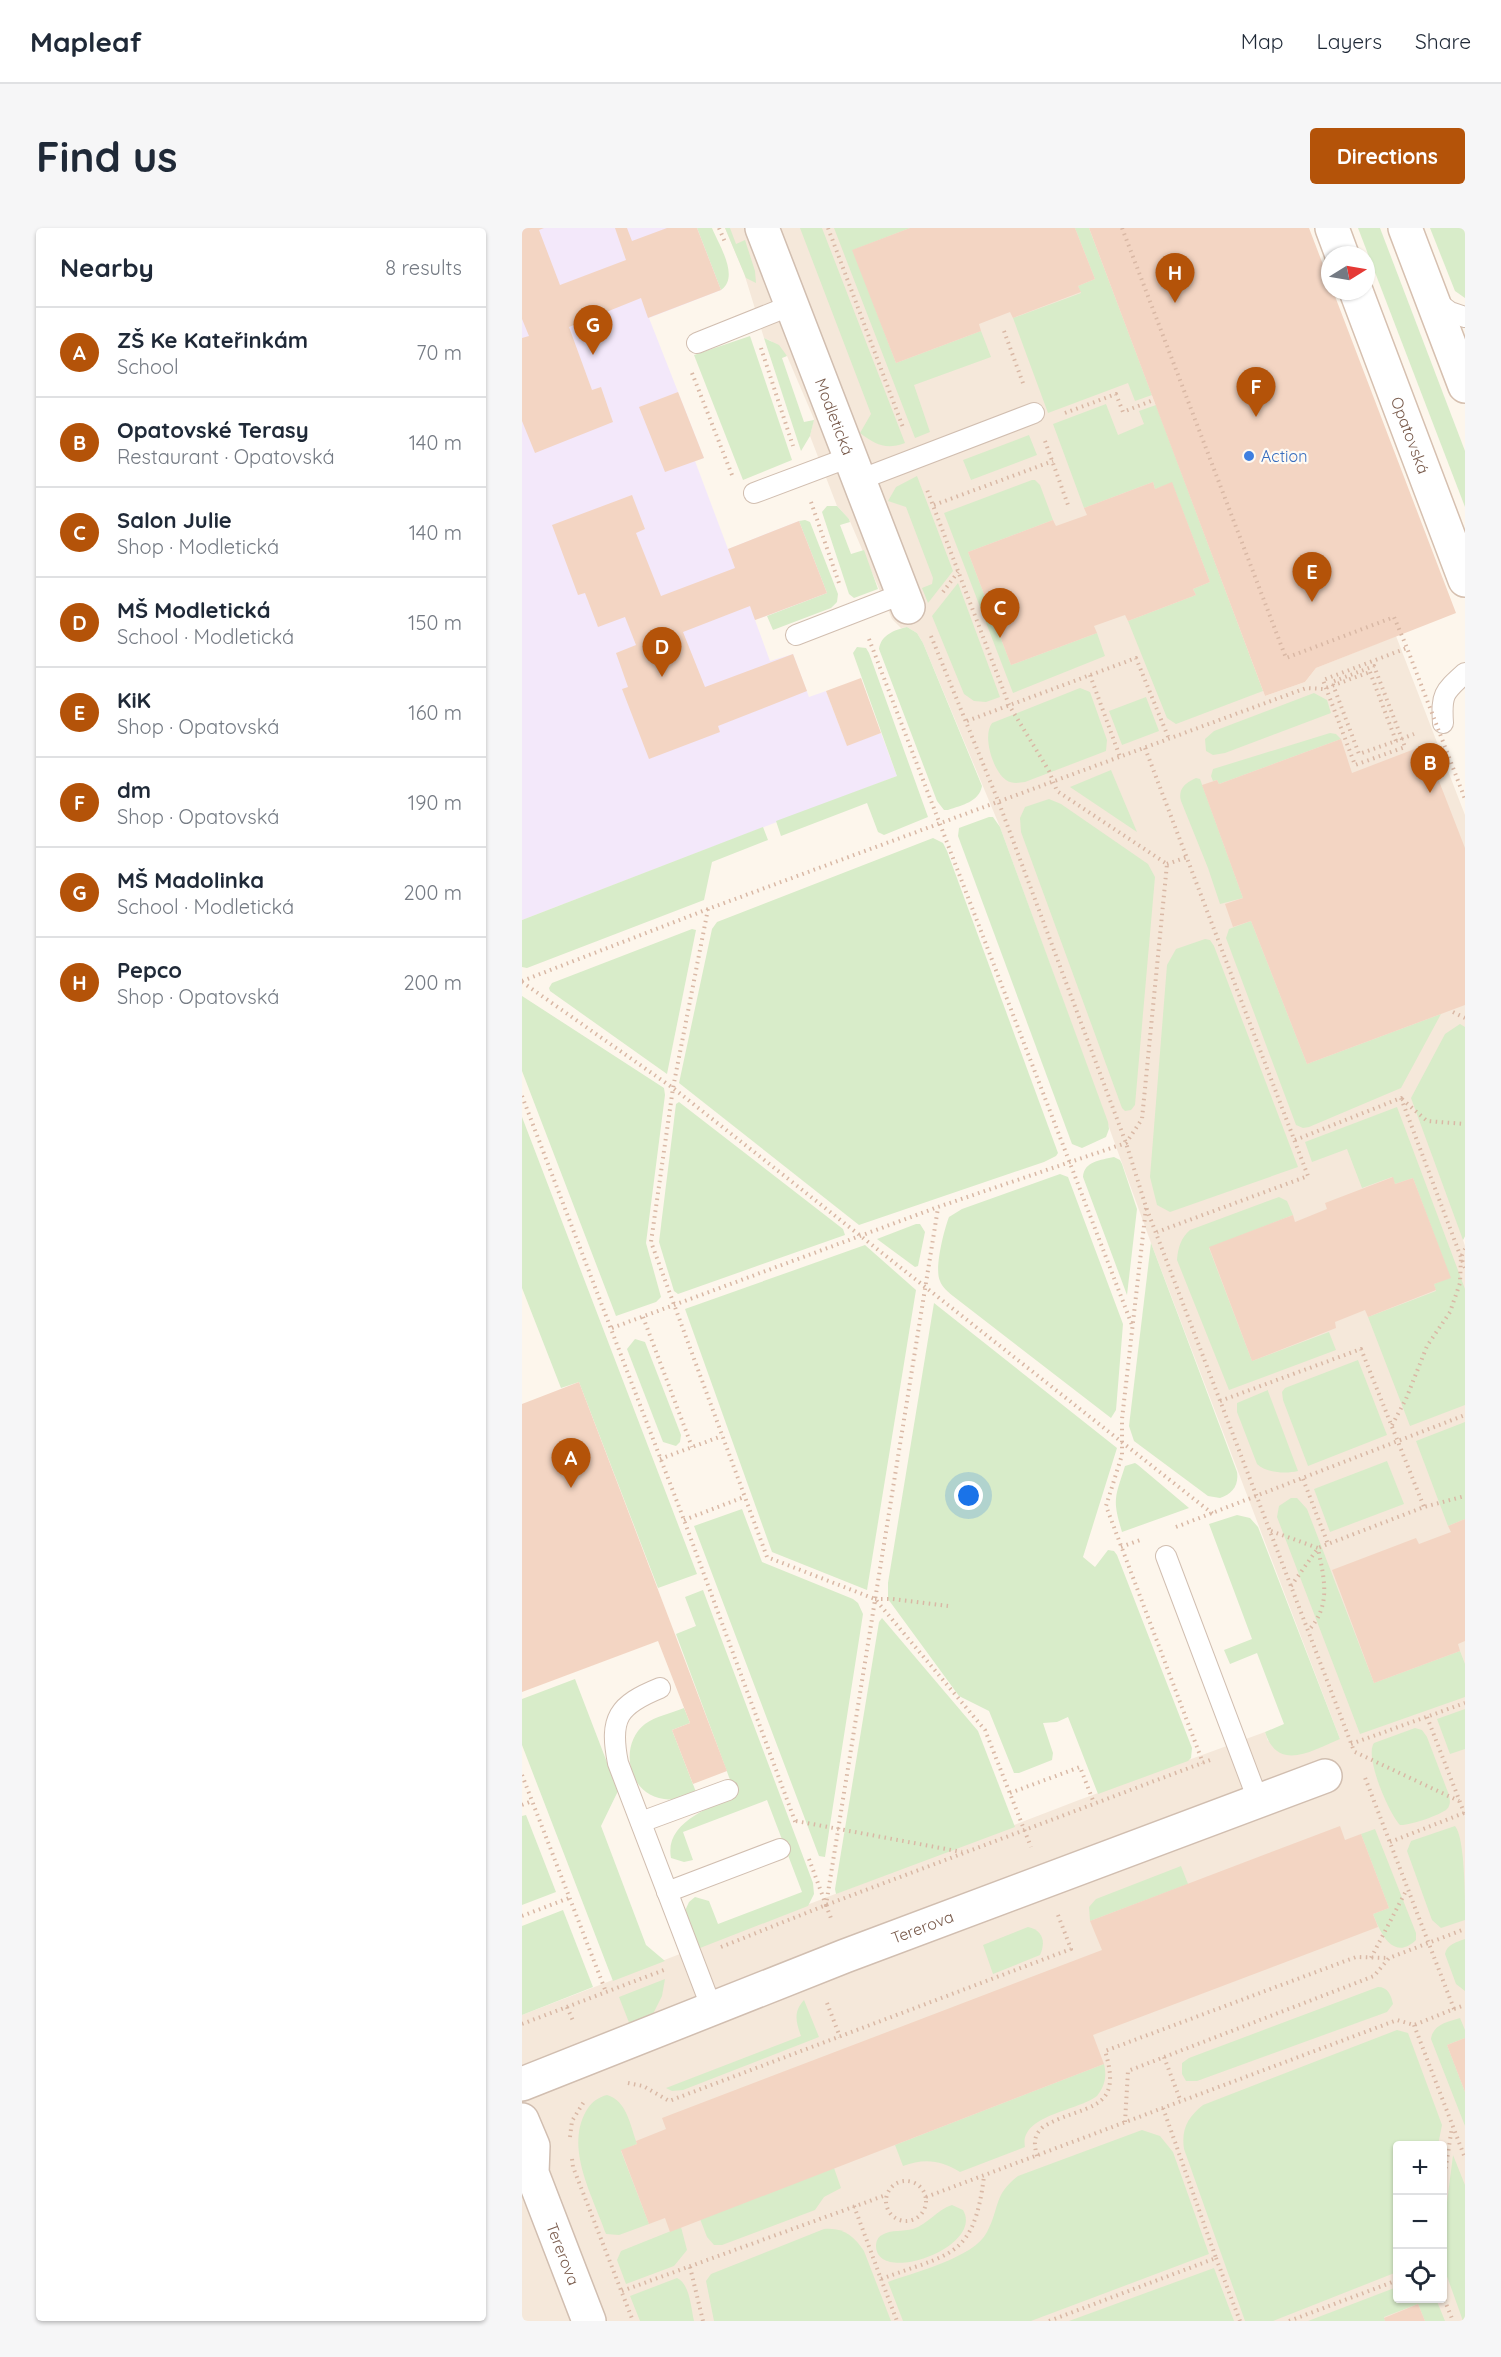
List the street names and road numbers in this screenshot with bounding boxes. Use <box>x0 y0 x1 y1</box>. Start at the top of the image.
street label: Modletická <box>811 375 858 458</box>
street label: Opatovská <box>1387 394 1434 476</box>
street label: Tererova <box>888 1906 956 1948</box>
street label: Tererova <box>542 2220 584 2288</box>

